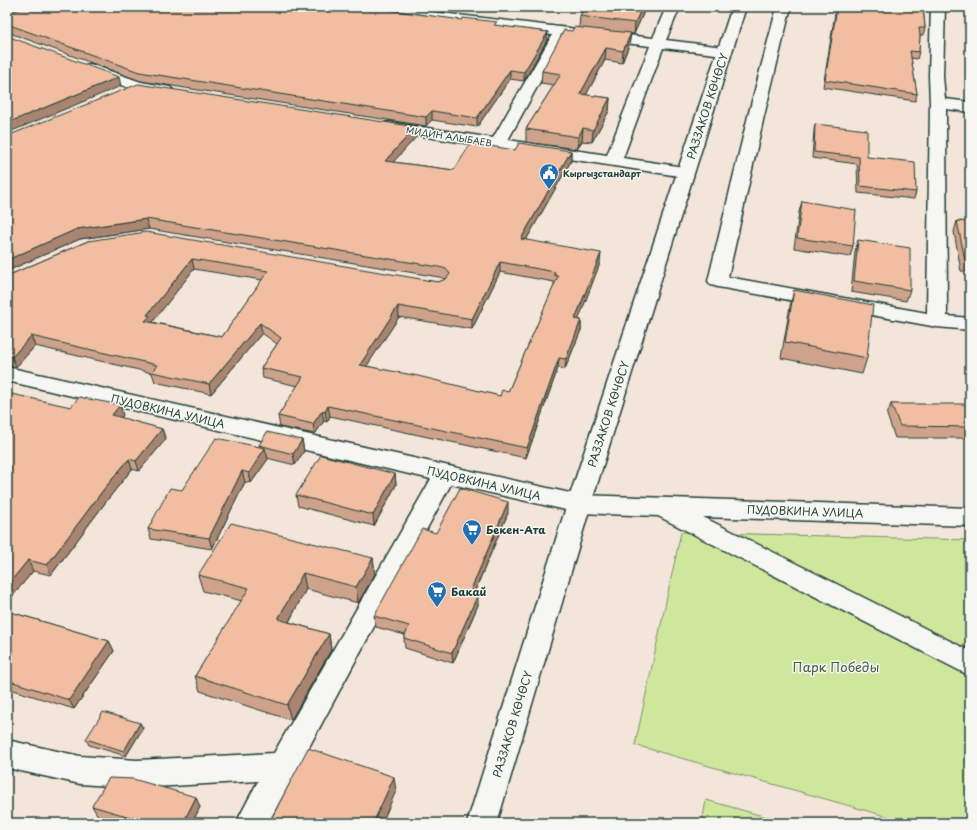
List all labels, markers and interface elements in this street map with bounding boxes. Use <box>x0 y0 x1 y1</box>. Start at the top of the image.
street label: РАЗЗАКОВ КӨЧӨСҮ <box>682 51 732 161</box>
street label: МИДИН АЛЫБАЕВ <box>405 122 493 150</box>
public building icon: Кыргызстандарт <box>538 162 560 190</box>
place label: Кыргызстандарт <box>563 166 641 180</box>
street label: РАЗЗАКОВ КӨЧӨСҮ <box>583 359 633 469</box>
street label: ПУДОВКИНА УЛИЦА <box>109 390 227 433</box>
street label: ПУДОВКИНА УЛИЦА <box>425 462 543 505</box>
street label: ПУДОВКИНА УЛИЦА <box>746 500 864 522</box>
supermarket icon: Бекен-Ата <box>461 518 483 546</box>
place label: Бекен-Ата <box>486 521 546 538</box>
supermarket icon: Бакай <box>426 580 448 608</box>
place label: Бакай <box>451 583 487 600</box>
park label: Парк Победы <box>793 657 879 676</box>
street label: РАЗЗАКОВ КӨЧӨСҮ <box>488 669 536 779</box>

